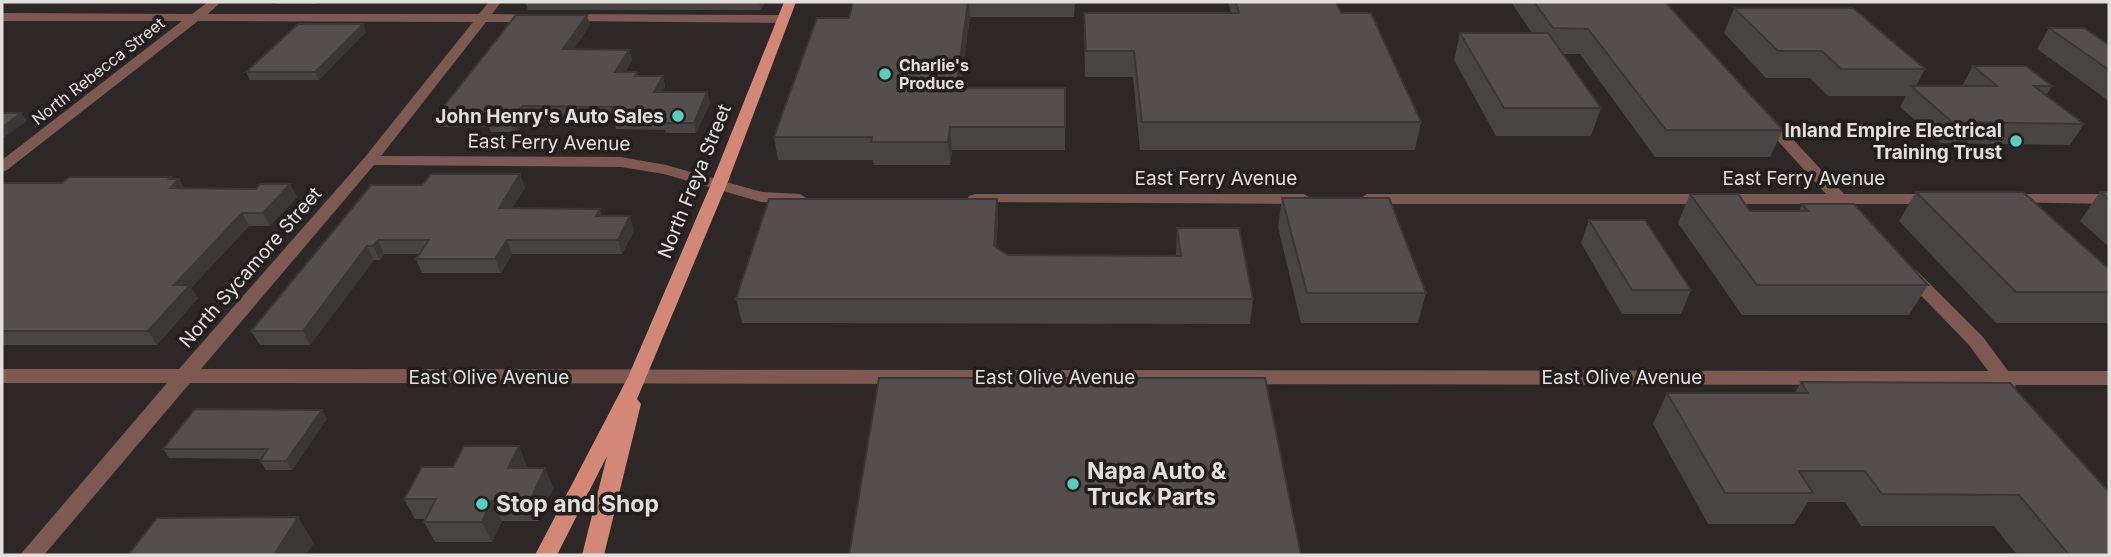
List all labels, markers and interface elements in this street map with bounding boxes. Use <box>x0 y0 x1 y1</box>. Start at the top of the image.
street label: North Rebecca Street <box>28 13 168 129</box>
place label: Charlie's Produce <box>899 55 969 93</box>
marker: Charlie's Produce <box>877 66 893 82</box>
street label: North Freya Street <box>653 101 736 262</box>
place label: John Henry's Auto Sales <box>435 105 664 128</box>
marker: John Henry's Auto Sales <box>670 108 686 124</box>
place label: Inland Empire Electrical Training Trust <box>1785 119 2002 164</box>
street label: East Ferry Avenue <box>467 130 631 155</box>
marker: Inland Empire Electrical Training Trust <box>2008 133 2024 149</box>
street label: East Ferry Avenue <box>1135 167 1297 190</box>
street label: East Ferry Avenue <box>1723 167 1885 190</box>
street label: North Sycamore Street <box>174 182 326 352</box>
street label: East Olive Avenue <box>409 366 569 389</box>
street label: East Olive Avenue <box>975 366 1135 389</box>
street label: East Olive Avenue <box>1542 366 1702 389</box>
place label: Napa Auto & Truck Parts <box>1087 457 1227 511</box>
marker: Napa Auto & Truck Parts <box>1065 476 1081 492</box>
place label: Stop and Shop <box>496 490 659 518</box>
marker: Stop and Shop <box>474 496 490 512</box>

